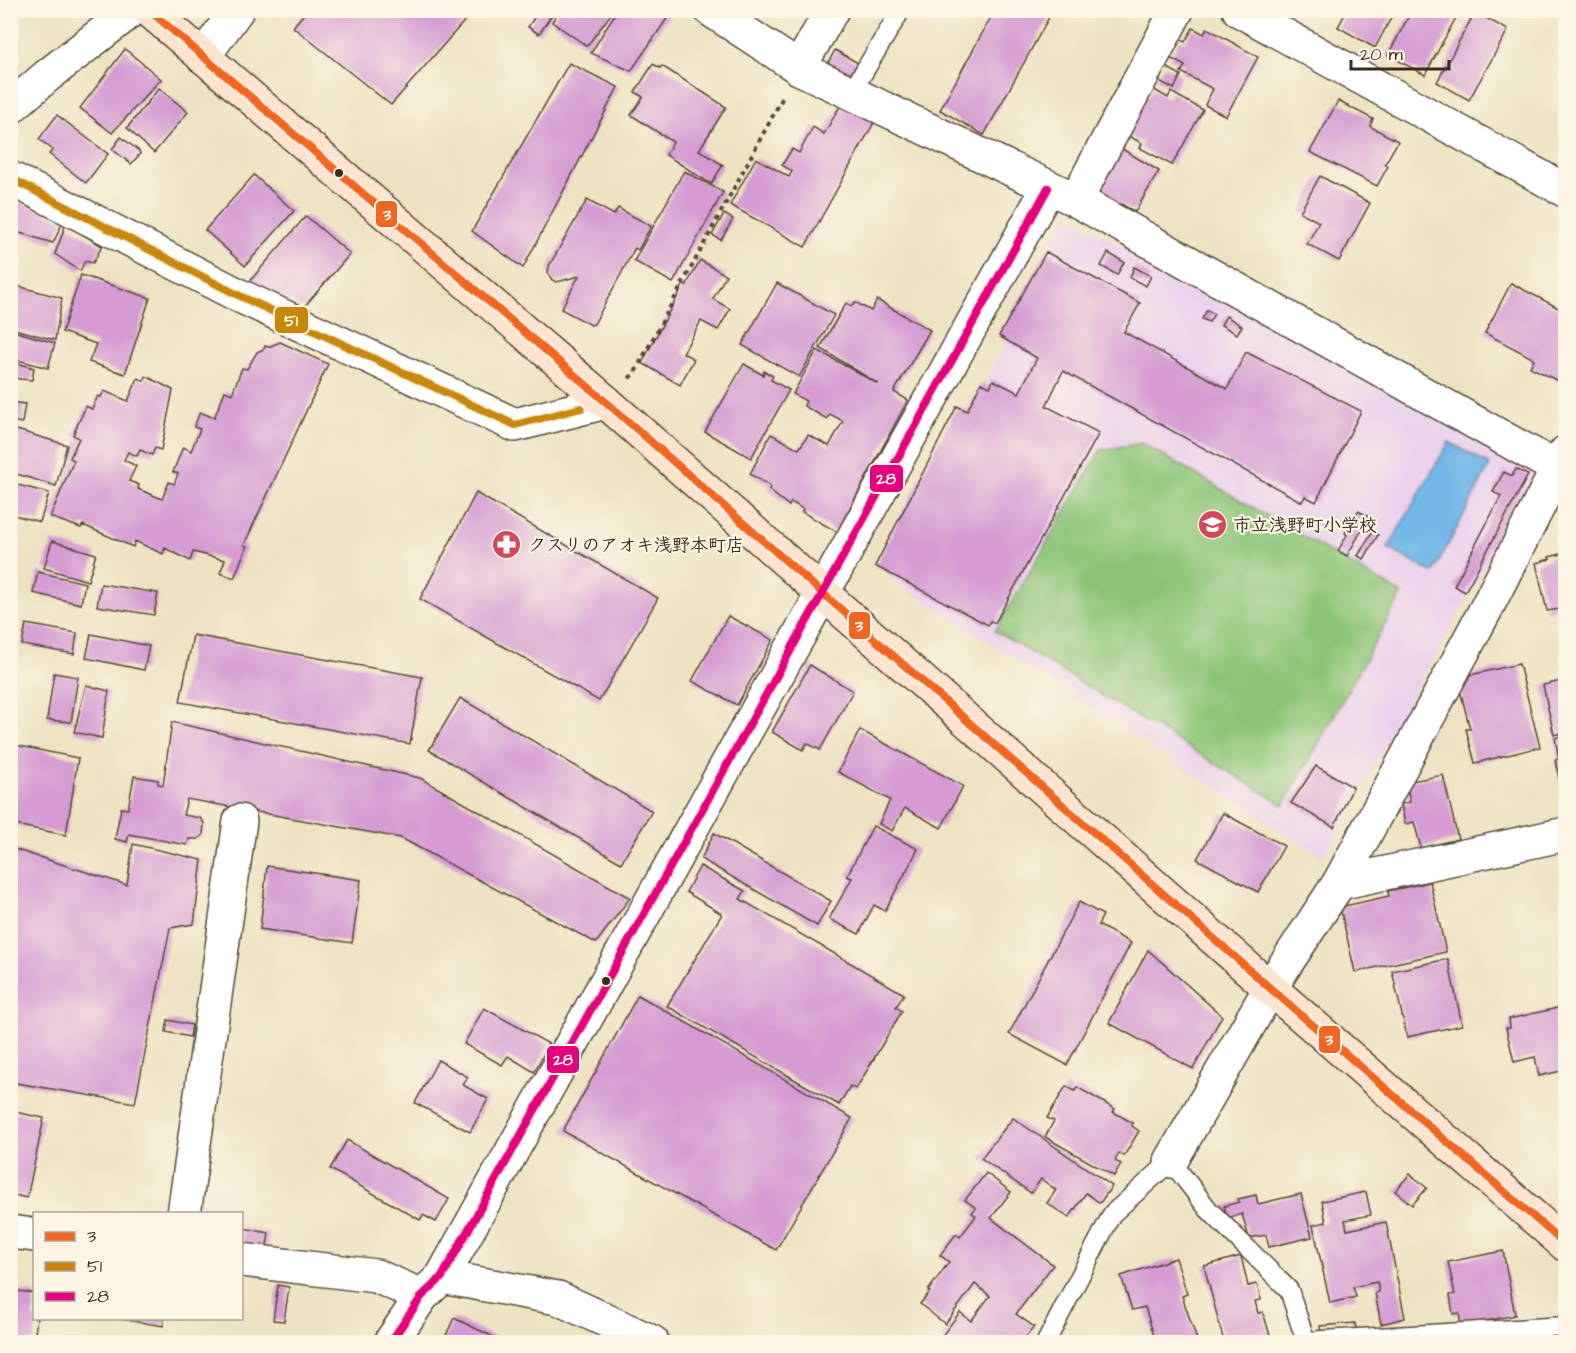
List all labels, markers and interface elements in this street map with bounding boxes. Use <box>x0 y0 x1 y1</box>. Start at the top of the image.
scale bar <box>1351 33 1448 71</box>
text: 20 m <box>1360 42 1403 67</box>
unlabelled marker <box>333 167 345 179</box>
line badge: 3 <box>375 200 398 228</box>
text: 3 <box>382 204 392 226</box>
line badge: 51 <box>274 306 309 334</box>
text: 51 <box>284 310 299 332</box>
line badge: 28 <box>869 464 904 493</box>
text: 28 <box>875 468 896 490</box>
school or university icon: 市立浅野町小学校 <box>1196 509 1228 541</box>
place label: 市立浅野町小学校 <box>1233 513 1377 538</box>
pharmacy icon: クスリのアオキ浅野本町店 <box>491 529 523 561</box>
place label: クスリのアオキ浅野本町店 <box>528 533 744 558</box>
line badge: 3 <box>848 611 871 640</box>
text: 3 <box>854 615 864 637</box>
unlabelled marker <box>600 975 612 987</box>
line badge: 3 <box>1318 1025 1341 1054</box>
text: 3 <box>1324 1029 1334 1051</box>
line badge: 28 <box>546 1045 580 1074</box>
text: 28 <box>552 1049 573 1071</box>
legend <box>33 1212 243 1320</box>
text: 3 <box>87 1224 96 1249</box>
text: 51 <box>87 1254 102 1279</box>
text: 28 <box>87 1284 109 1309</box>

